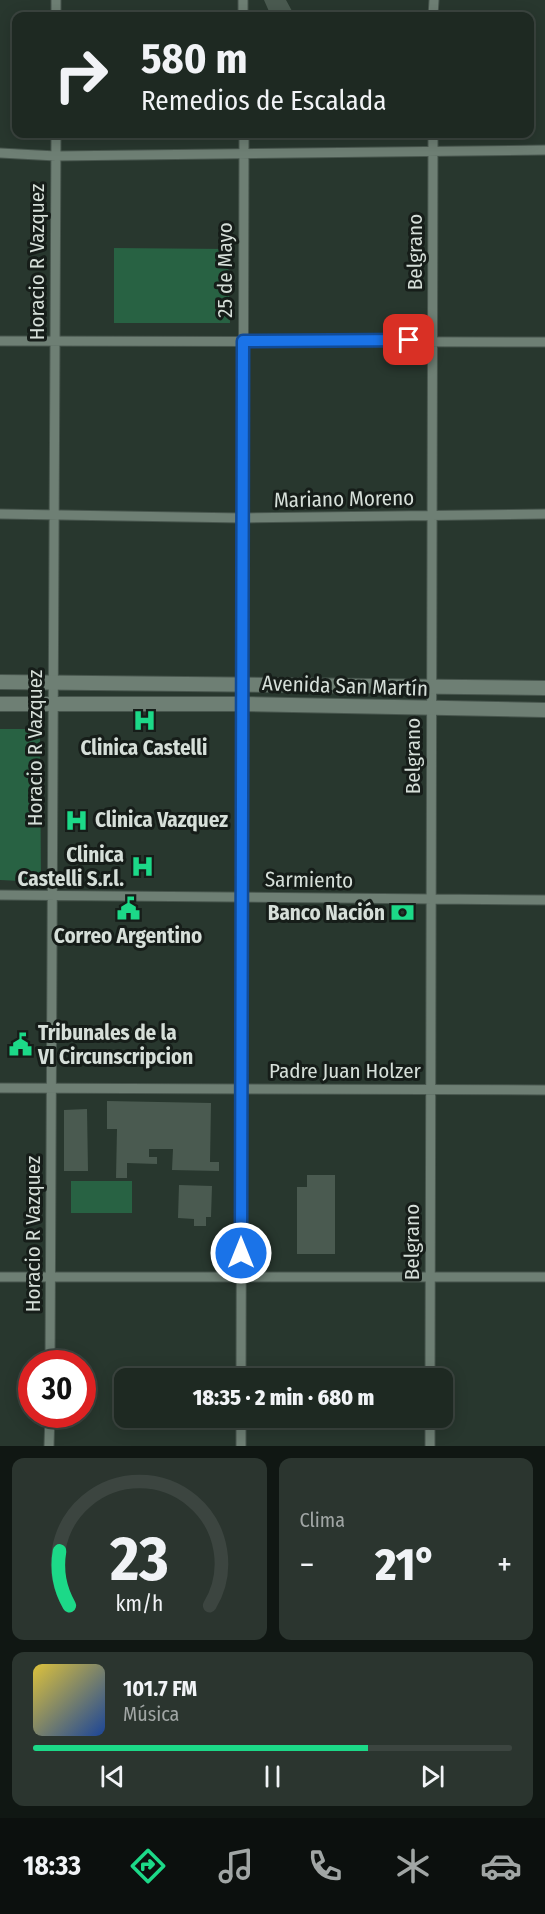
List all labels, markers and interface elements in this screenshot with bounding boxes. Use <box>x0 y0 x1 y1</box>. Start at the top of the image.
text: 580 m <box>141 34 248 84</box>
icon: right <box>42 36 120 114</box>
text: Remedios de Escalada <box>141 85 386 117</box>
street label: Horacio R Vazquez <box>24 184 50 340</box>
street label: Belgrano <box>402 214 428 290</box>
street label: 25 de Mayo <box>212 222 238 318</box>
pin <box>383 314 434 365</box>
icon: arrive <box>392 323 425 356</box>
street label: Mariano Moreno <box>274 485 414 513</box>
street label: Horacio R Vazquez <box>22 670 48 826</box>
street label: Avenida San Martín <box>262 670 428 702</box>
hospital icon: Clinica Castelli <box>131 707 157 733</box>
street label: Belgrano <box>400 718 426 794</box>
place label: Clinica Castelli <box>80 735 208 761</box>
hospital icon: Clinica Vazquez <box>64 807 90 833</box>
place label: Clinica Vazquez <box>95 807 228 833</box>
place label: Clinica Castelli S.r.l. <box>18 842 124 892</box>
hospital icon: Clinica Castelli S.r.l. <box>129 854 155 880</box>
street label: Sarmiento <box>265 866 353 894</box>
public building icon: Correo Argentino <box>115 895 141 921</box>
place label: Banco Nación <box>268 900 385 926</box>
bank icon: Banco Nación <box>390 900 416 926</box>
place label: Correo Argentino <box>54 923 202 949</box>
place label: Tribunales de la VI Circunscripcion <box>37 1020 193 1070</box>
public building icon: Tribunales de la VI Circunscripcion <box>7 1032 33 1058</box>
street label: Padre Juan Holzer <box>269 1058 422 1084</box>
street label: Horacio R Vazquez <box>20 1156 46 1312</box>
street label: Belgrano <box>399 1204 425 1280</box>
position arrow <box>209 1221 273 1285</box>
speed limit sign: 30 <box>18 1350 96 1428</box>
text: 18:35 · 2 min · 680 m <box>193 1384 374 1411</box>
text: Clima <box>300 1508 345 1532</box>
text: 23 <box>109 1522 168 1597</box>
text: 21° <box>375 1538 436 1592</box>
text: − <box>300 1545 314 1585</box>
text: + <box>497 1545 512 1585</box>
text: km/h <box>115 1591 163 1617</box>
text: 101.7 FM <box>123 1675 197 1702</box>
text: Música <box>123 1702 179 1726</box>
icon: previous <box>96 1760 129 1793</box>
icon: pause <box>256 1760 289 1793</box>
icon: next <box>416 1760 449 1793</box>
icon: directions <box>127 1845 169 1887</box>
icon: music <box>215 1845 257 1887</box>
icon: phone <box>304 1845 346 1887</box>
icon: climate <box>392 1845 434 1887</box>
icon: car <box>480 1845 522 1887</box>
text: 18:33 <box>23 1850 81 1882</box>

